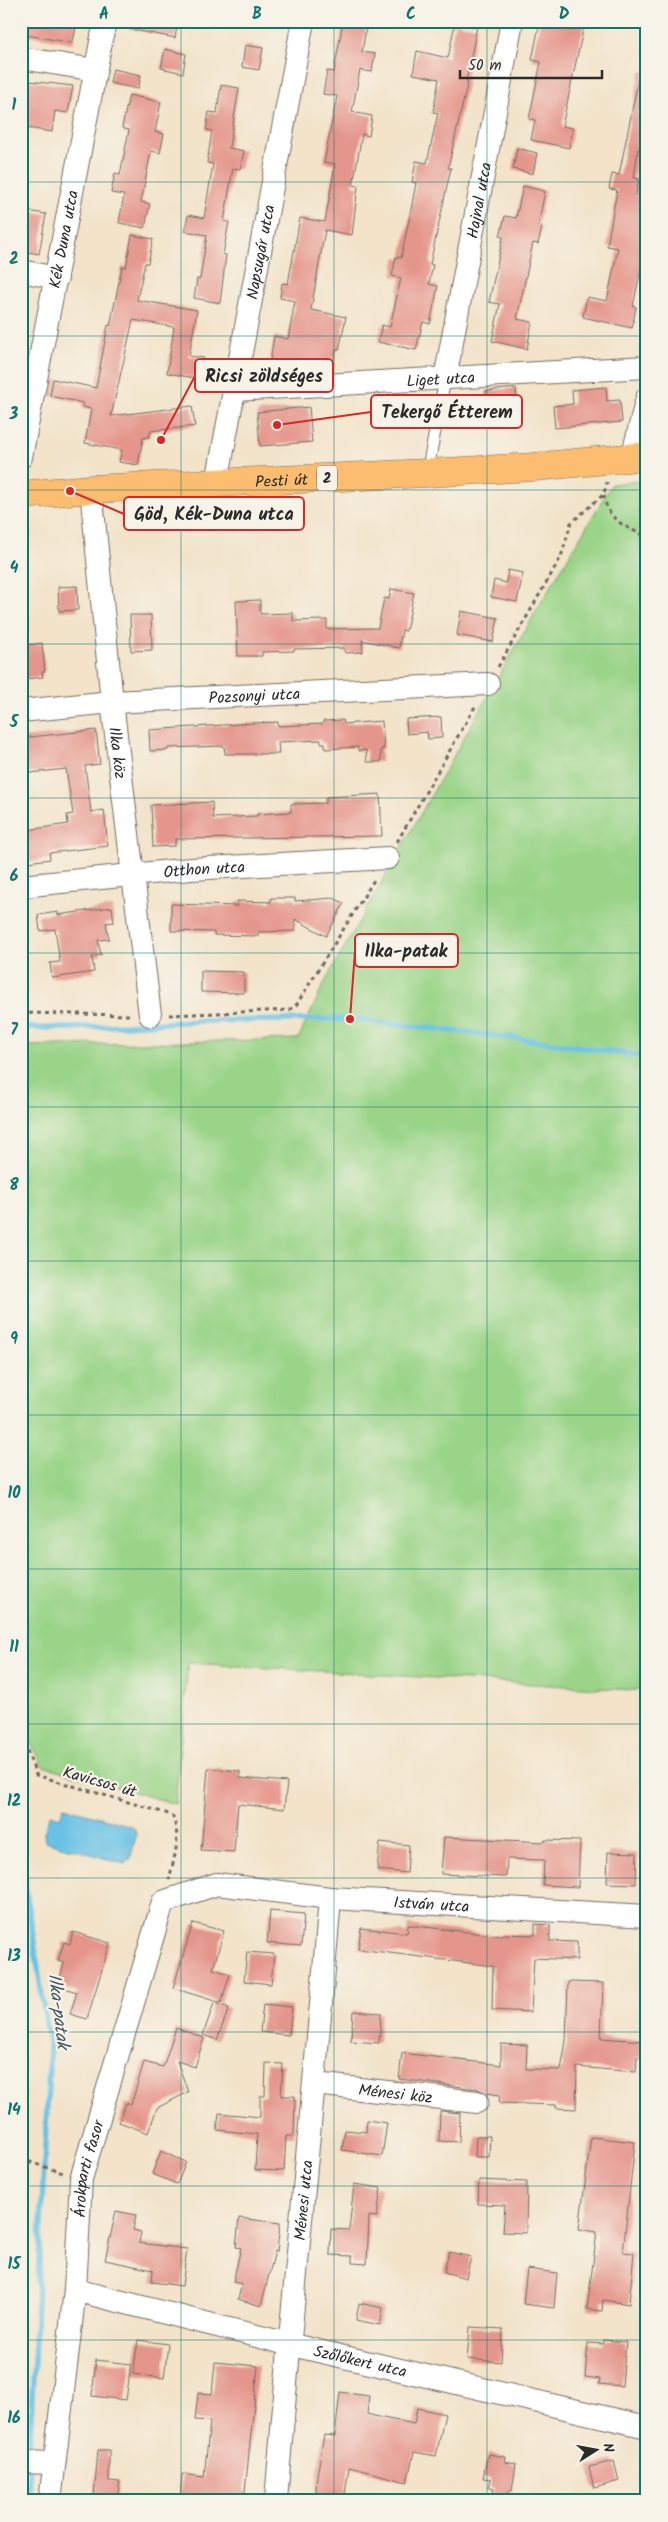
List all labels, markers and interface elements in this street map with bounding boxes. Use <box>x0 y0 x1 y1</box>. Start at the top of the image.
text: A <box>99 2 109 27</box>
text: B <box>252 2 262 27</box>
text: C <box>406 2 416 27</box>
text: D <box>559 2 570 27</box>
scale bar <box>460 48 603 80</box>
text: 50 m <box>468 54 502 78</box>
text: 1 <box>12 93 17 118</box>
street label: Hajnal utca <box>461 160 499 241</box>
street label: Kék Duna utca <box>43 188 86 290</box>
street label: Napsugár utca <box>240 203 282 302</box>
text: 2 <box>9 247 19 272</box>
callout: Ricsi zöldséges <box>195 359 333 392</box>
text: Ricsi zöldséges <box>205 363 324 392</box>
street label: Liget utca <box>406 366 476 394</box>
callout: Tekergő Étterem <box>371 395 522 428</box>
text: Tekergő Étterem <box>381 399 513 428</box>
text: 3 <box>9 402 19 427</box>
road number: 2 <box>317 466 337 490</box>
street label: Pesti út <box>255 468 309 495</box>
callout: Göd, Kék-Duna utca <box>124 497 304 530</box>
text: Göd, Kék-Duna utca <box>134 501 294 530</box>
text: 4 <box>10 556 19 581</box>
street label: Pozsonyi utca <box>208 682 301 711</box>
text: 5 <box>9 710 20 735</box>
street label: Ilka köz <box>101 725 132 780</box>
street label: Otthon utca <box>162 855 246 886</box>
text: 6 <box>10 864 19 889</box>
callout: Ilka-patak <box>355 934 458 967</box>
text: Ilka-patak <box>365 938 449 967</box>
text: 7 <box>10 1018 18 1043</box>
text: 8 <box>9 1173 19 1198</box>
text: 9 <box>10 1327 18 1352</box>
text: 10 <box>7 1481 21 1506</box>
text: 11 <box>9 1635 19 1660</box>
street label: Kavicsos út <box>60 1760 140 1805</box>
text: 12 <box>7 1789 21 1814</box>
street label: István utca <box>393 1891 470 1920</box>
text: 13 <box>7 1944 21 1969</box>
water label: Ilka-patak <box>38 1972 77 2053</box>
street label: Ménesi köz <box>357 2078 434 2111</box>
text: 14 <box>7 2098 21 2123</box>
street label: Árokparti fasor <box>68 2116 112 2218</box>
street label: Ménesi utca <box>288 2159 321 2242</box>
text: 15 <box>8 2252 22 2277</box>
street label: Szőlőkert utca <box>311 2339 409 2385</box>
text: 16 <box>7 2406 21 2431</box>
north arrow <box>570 2424 620 2474</box>
text: N <box>596 2441 619 2454</box>

